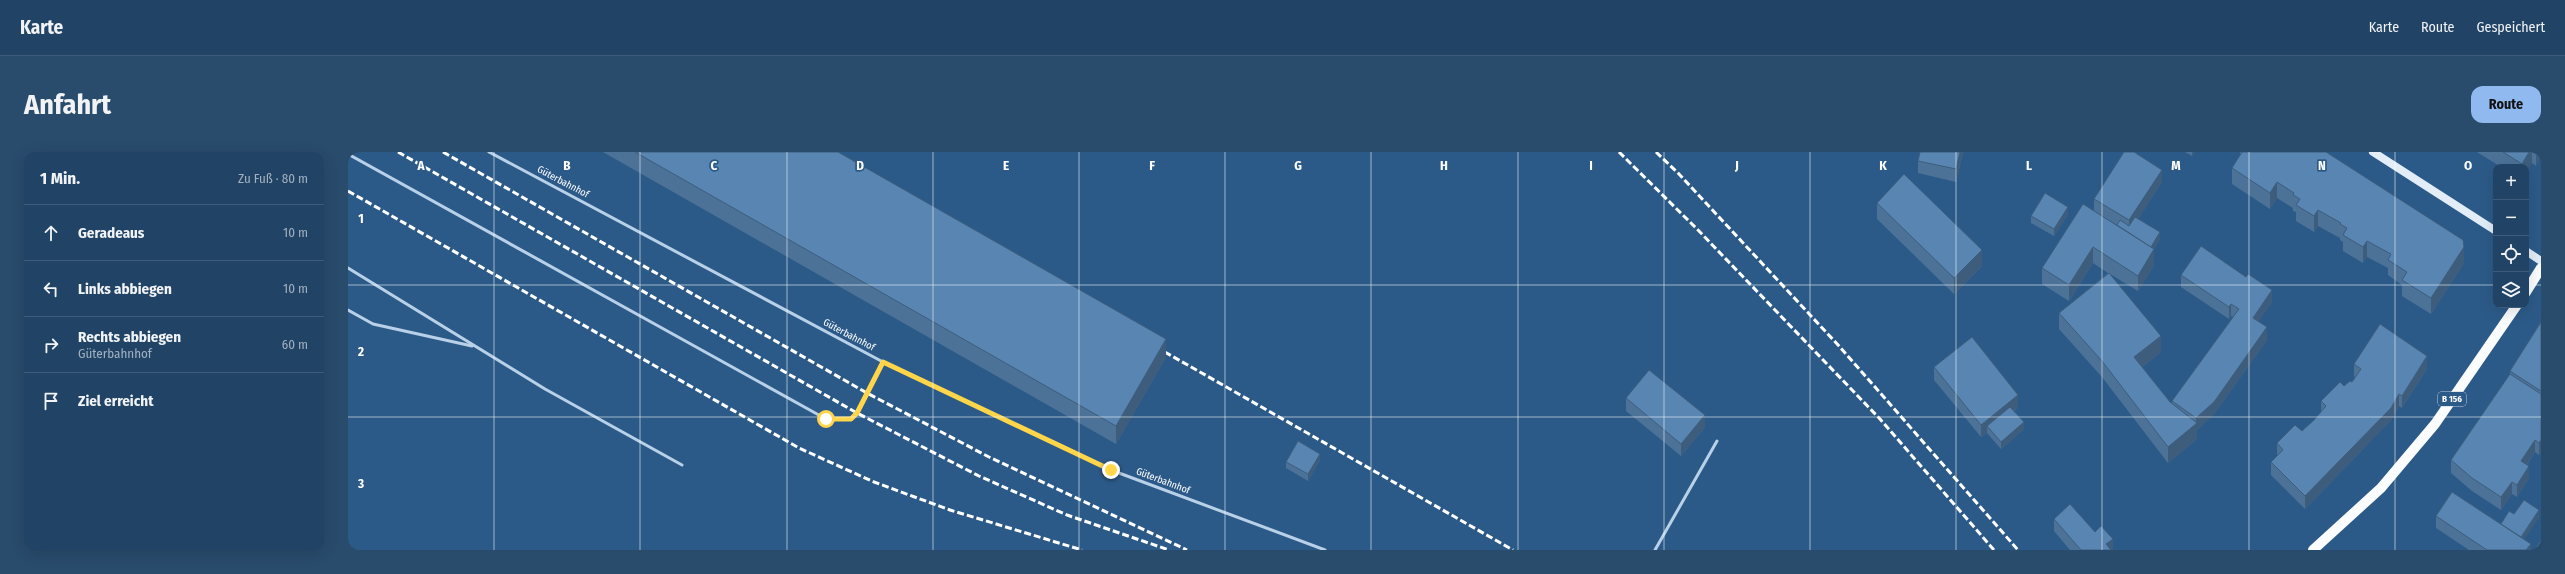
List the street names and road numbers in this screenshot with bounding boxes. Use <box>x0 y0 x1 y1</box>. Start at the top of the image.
street label: Güterbahnhof <box>535 163 592 201</box>
street label: Güterbahnhof <box>821 316 878 354</box>
road number: B 156 <box>2438 392 2466 406</box>
street label: Güterbahnhof <box>1134 465 1193 497</box>

